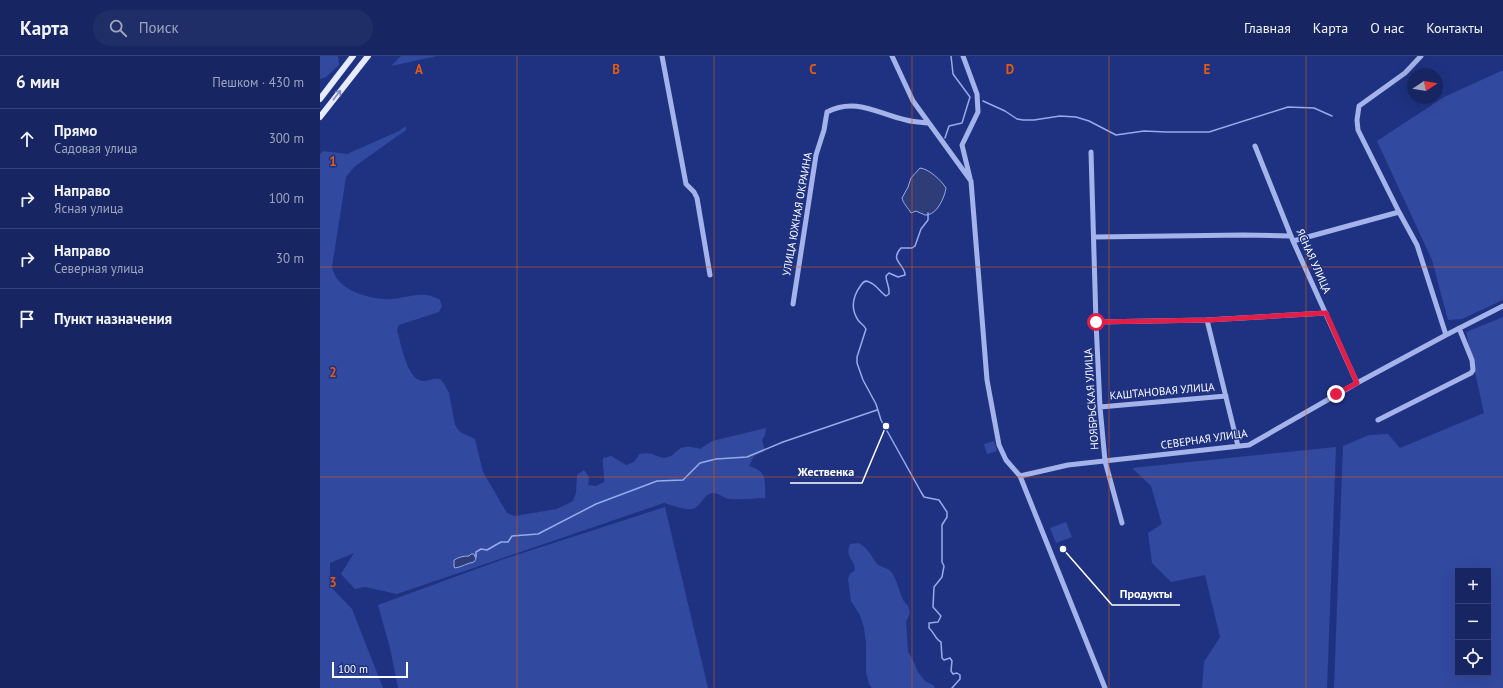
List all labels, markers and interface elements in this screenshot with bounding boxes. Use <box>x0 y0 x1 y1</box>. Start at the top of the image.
search box <box>93 10 373 46</box>
text: Карта <box>20 16 69 40</box>
icon: search <box>107 17 129 39</box>
text: Поиск <box>139 18 179 37</box>
text: Главная <box>1244 19 1291 37</box>
text: Карта <box>1313 19 1348 37</box>
text: О нас <box>1370 19 1404 37</box>
text: Контакты <box>1426 19 1483 37</box>
text: A <box>415 61 423 78</box>
text: B <box>612 61 620 78</box>
text: C <box>809 61 817 78</box>
text: D <box>1006 61 1014 78</box>
text: E <box>1204 61 1211 78</box>
north arrow <box>1407 68 1443 104</box>
text: 6 мин <box>16 71 60 93</box>
text: Пешком · 430 m <box>212 74 304 91</box>
one-way arrow <box>333 90 341 101</box>
text: Прямо <box>54 121 97 140</box>
icon: ahead <box>16 128 38 150</box>
text: 300 m <box>269 130 304 147</box>
text: Садовая улица <box>54 140 138 157</box>
street label: УЛИЦА ЮЖНАЯ ОКРАИНА <box>779 150 815 277</box>
text: 1 <box>329 153 337 170</box>
text: Направо <box>54 181 110 200</box>
icon: right <box>16 188 38 210</box>
text: 100 m <box>269 190 304 207</box>
text: Ясная улица <box>54 200 123 217</box>
street label: ЯСНАЯ УЛИЦА <box>1294 226 1335 296</box>
text: Направо <box>54 241 110 260</box>
icon: right <box>16 248 38 270</box>
text: 30 m <box>276 250 304 267</box>
text: Северная улица <box>54 260 144 277</box>
icon: arrive <box>16 308 38 330</box>
text: Пункт назначения <box>54 309 172 328</box>
route start <box>1087 313 1105 331</box>
street label: НОЯБРЬСКАЯ УЛИЦА <box>1080 347 1102 450</box>
text: 2 <box>329 364 337 381</box>
street label: КАШТАНОВАЯ УЛИЦА <box>1109 379 1216 403</box>
route end <box>1327 385 1345 403</box>
street label: СЕВЕРНАЯ УЛИЦА <box>1160 426 1249 452</box>
callout: Жественка <box>790 459 862 483</box>
text: Жественка <box>797 464 854 479</box>
map controls <box>1455 568 1491 676</box>
button: + <box>1455 568 1491 604</box>
text: 3 <box>329 574 337 591</box>
callout: Продукты <box>1112 581 1180 605</box>
text: Продукты <box>1120 586 1172 601</box>
button: − <box>1455 604 1491 640</box>
button: locate <box>1455 640 1491 676</box>
scale bar <box>332 660 408 679</box>
text: 100 m <box>338 662 368 676</box>

